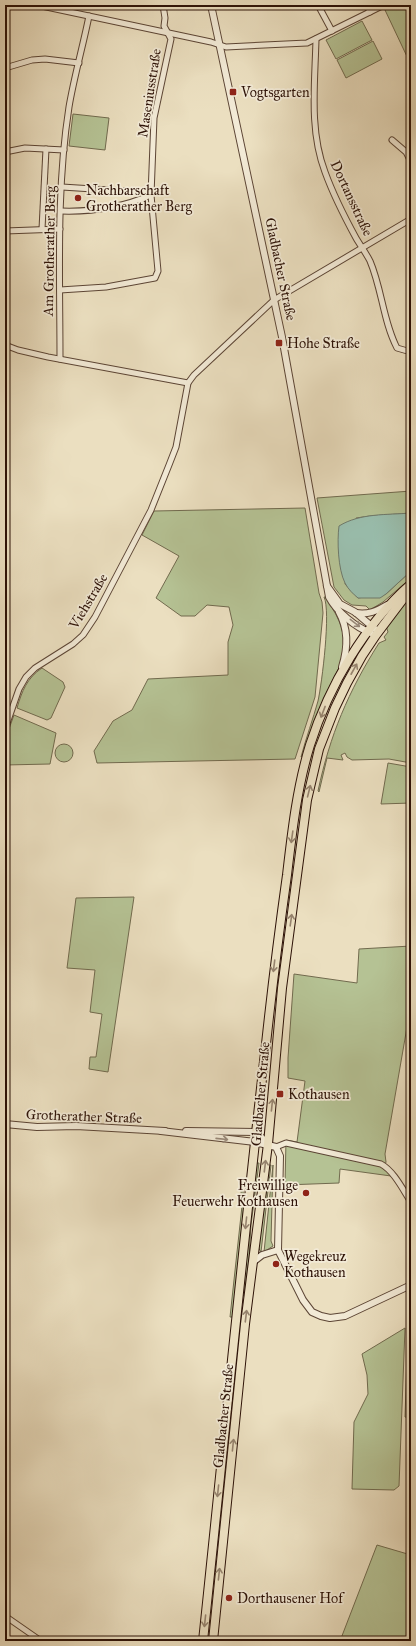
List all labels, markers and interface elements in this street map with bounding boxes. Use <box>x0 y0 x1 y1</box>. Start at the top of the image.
street label: Maseniusstraße <box>134 47 165 139</box>
place label: Vogtsgarten <box>240 84 310 101</box>
marker: Vogtsgarten <box>228 87 238 97</box>
street label: Dortansstraße <box>327 158 376 239</box>
place label: Nachbarschaft Grotherather Berg <box>86 182 192 215</box>
street label: Am Grotherather Berg <box>40 185 59 317</box>
marker: Nachbarschaft Grotherather Berg <box>73 193 83 203</box>
street label: Gladbacher Straße <box>261 216 300 322</box>
place label: Hohe Straße <box>287 335 360 352</box>
marker: Hohe Straße <box>274 338 284 348</box>
street label: Viehstraße <box>65 570 112 633</box>
one-way arrow <box>349 619 360 628</box>
one-way arrow <box>351 664 359 676</box>
one-way arrow <box>319 705 327 717</box>
one-way arrow <box>306 784 313 797</box>
one-way arrow <box>288 830 296 843</box>
one-way arrow <box>287 914 295 927</box>
one-way arrow <box>270 959 278 972</box>
street label: Gladbacher Straße <box>247 1041 274 1147</box>
place label: Kothausen <box>288 1086 350 1103</box>
marker: Kothausen <box>275 1089 285 1099</box>
one-way arrow <box>268 1099 276 1112</box>
street label: Grotherather Straße <box>26 1106 143 1127</box>
one-way arrow <box>216 1135 229 1143</box>
one-way arrow <box>261 1160 269 1173</box>
place label: Freiwillige Feuerwehr Kothausen <box>172 1177 298 1210</box>
marker: Freiwillige Feuerwehr Kothausen <box>301 1188 311 1198</box>
one-way arrow <box>242 1216 250 1229</box>
place label: Wegekreuz Kothausen <box>284 1248 347 1281</box>
marker: Wegekreuz Kothausen <box>271 1259 281 1269</box>
one-way arrow <box>242 1310 250 1323</box>
street label: Gladbacher Straße <box>210 1363 237 1469</box>
one-way arrow <box>229 1439 236 1452</box>
one-way arrow <box>215 1484 222 1497</box>
one-way arrow <box>216 1568 223 1581</box>
place label: Dorthausener Hof <box>237 1590 345 1607</box>
marker: Dorthausener Hof <box>224 1593 234 1603</box>
one-way arrow <box>201 1614 208 1627</box>

